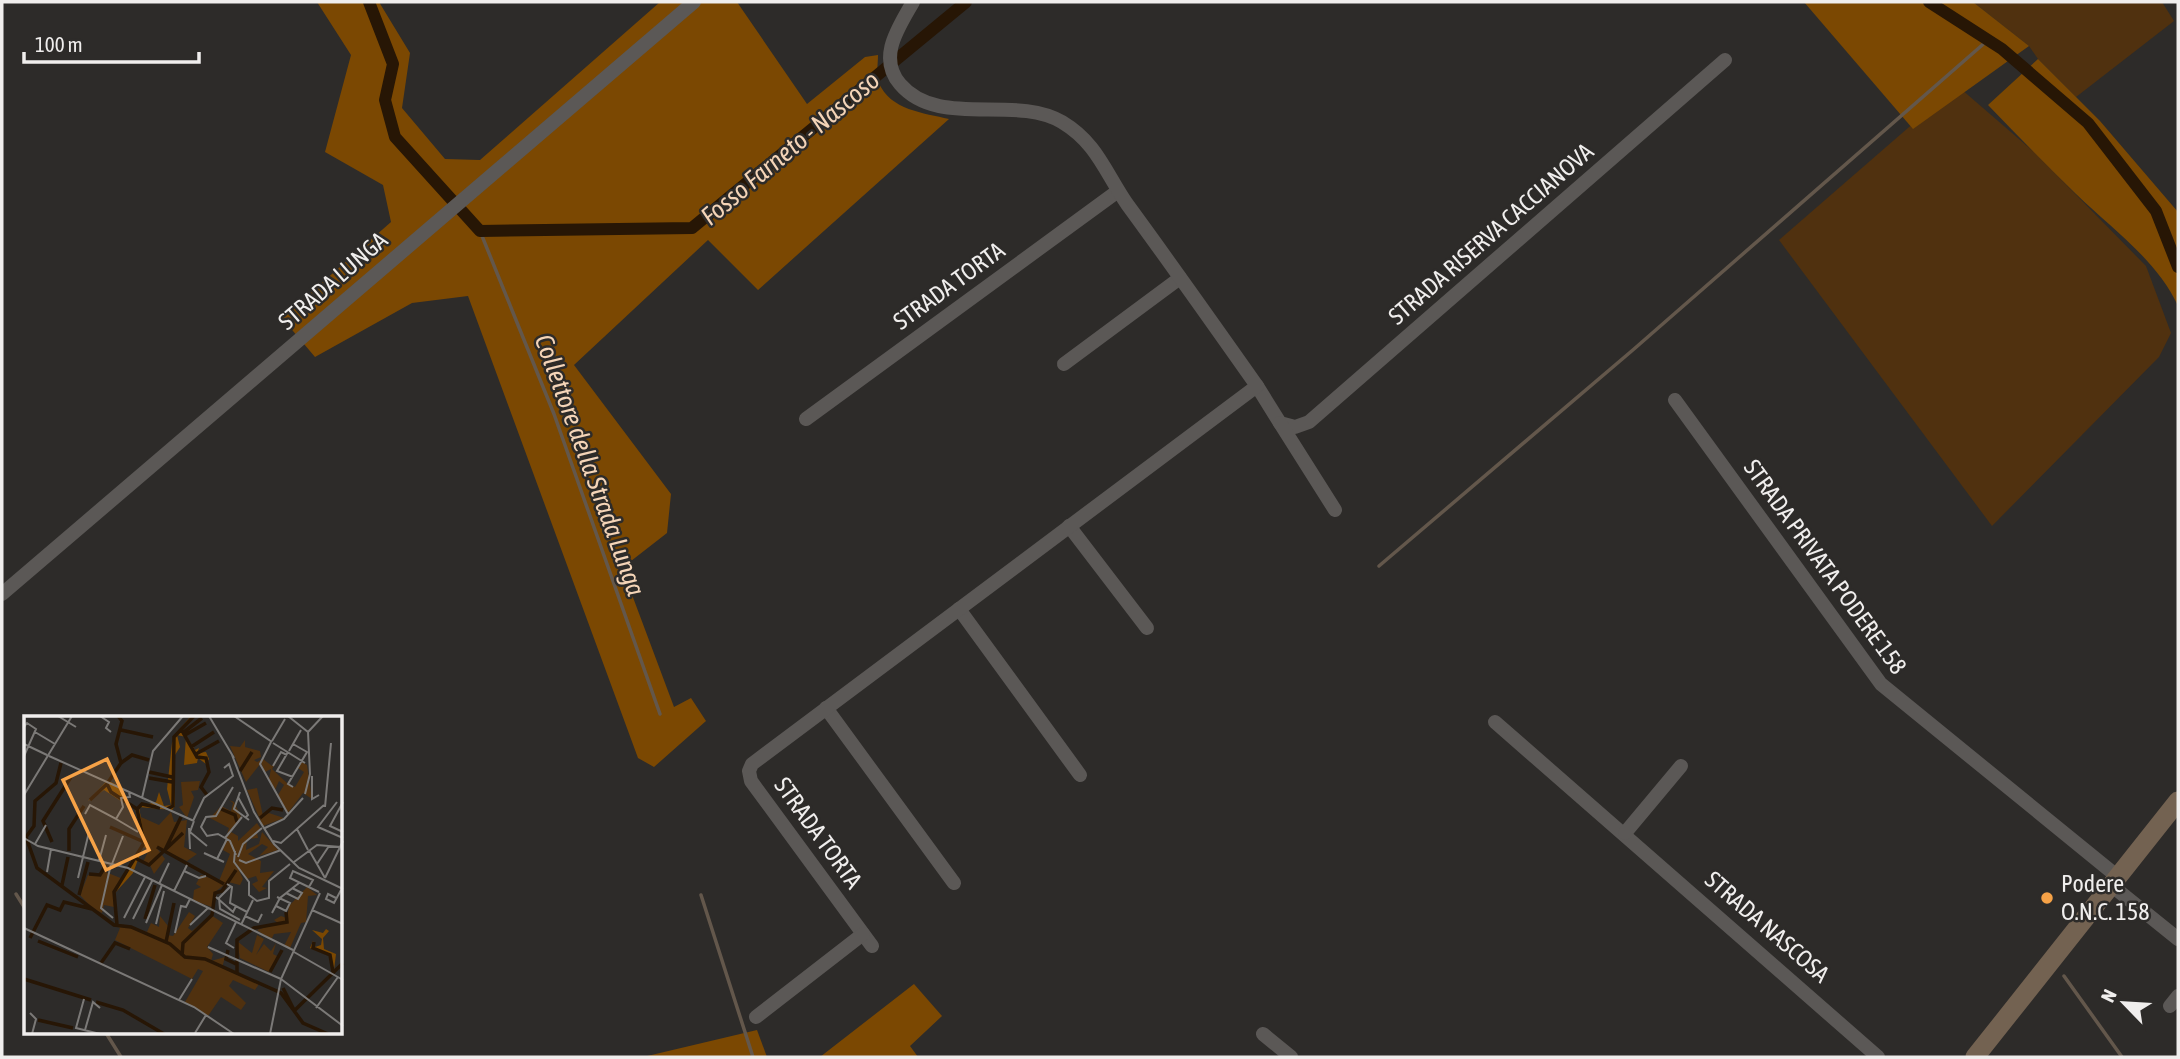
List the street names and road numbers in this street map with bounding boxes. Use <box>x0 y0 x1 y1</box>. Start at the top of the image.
street label: STRADA RISERVA CACCIANOVA <box>1383 137 1599 330</box>
street label: STRADA LUNGA <box>273 226 393 335</box>
street label: STRADA TORTA <box>888 236 1010 335</box>
street label: STRADA PRIVATA PODERE 158 <box>1739 454 1912 679</box>
street label: STRADA TORTA <box>769 772 868 894</box>
street label: STRADA NASCOSA <box>1700 866 1835 988</box>

